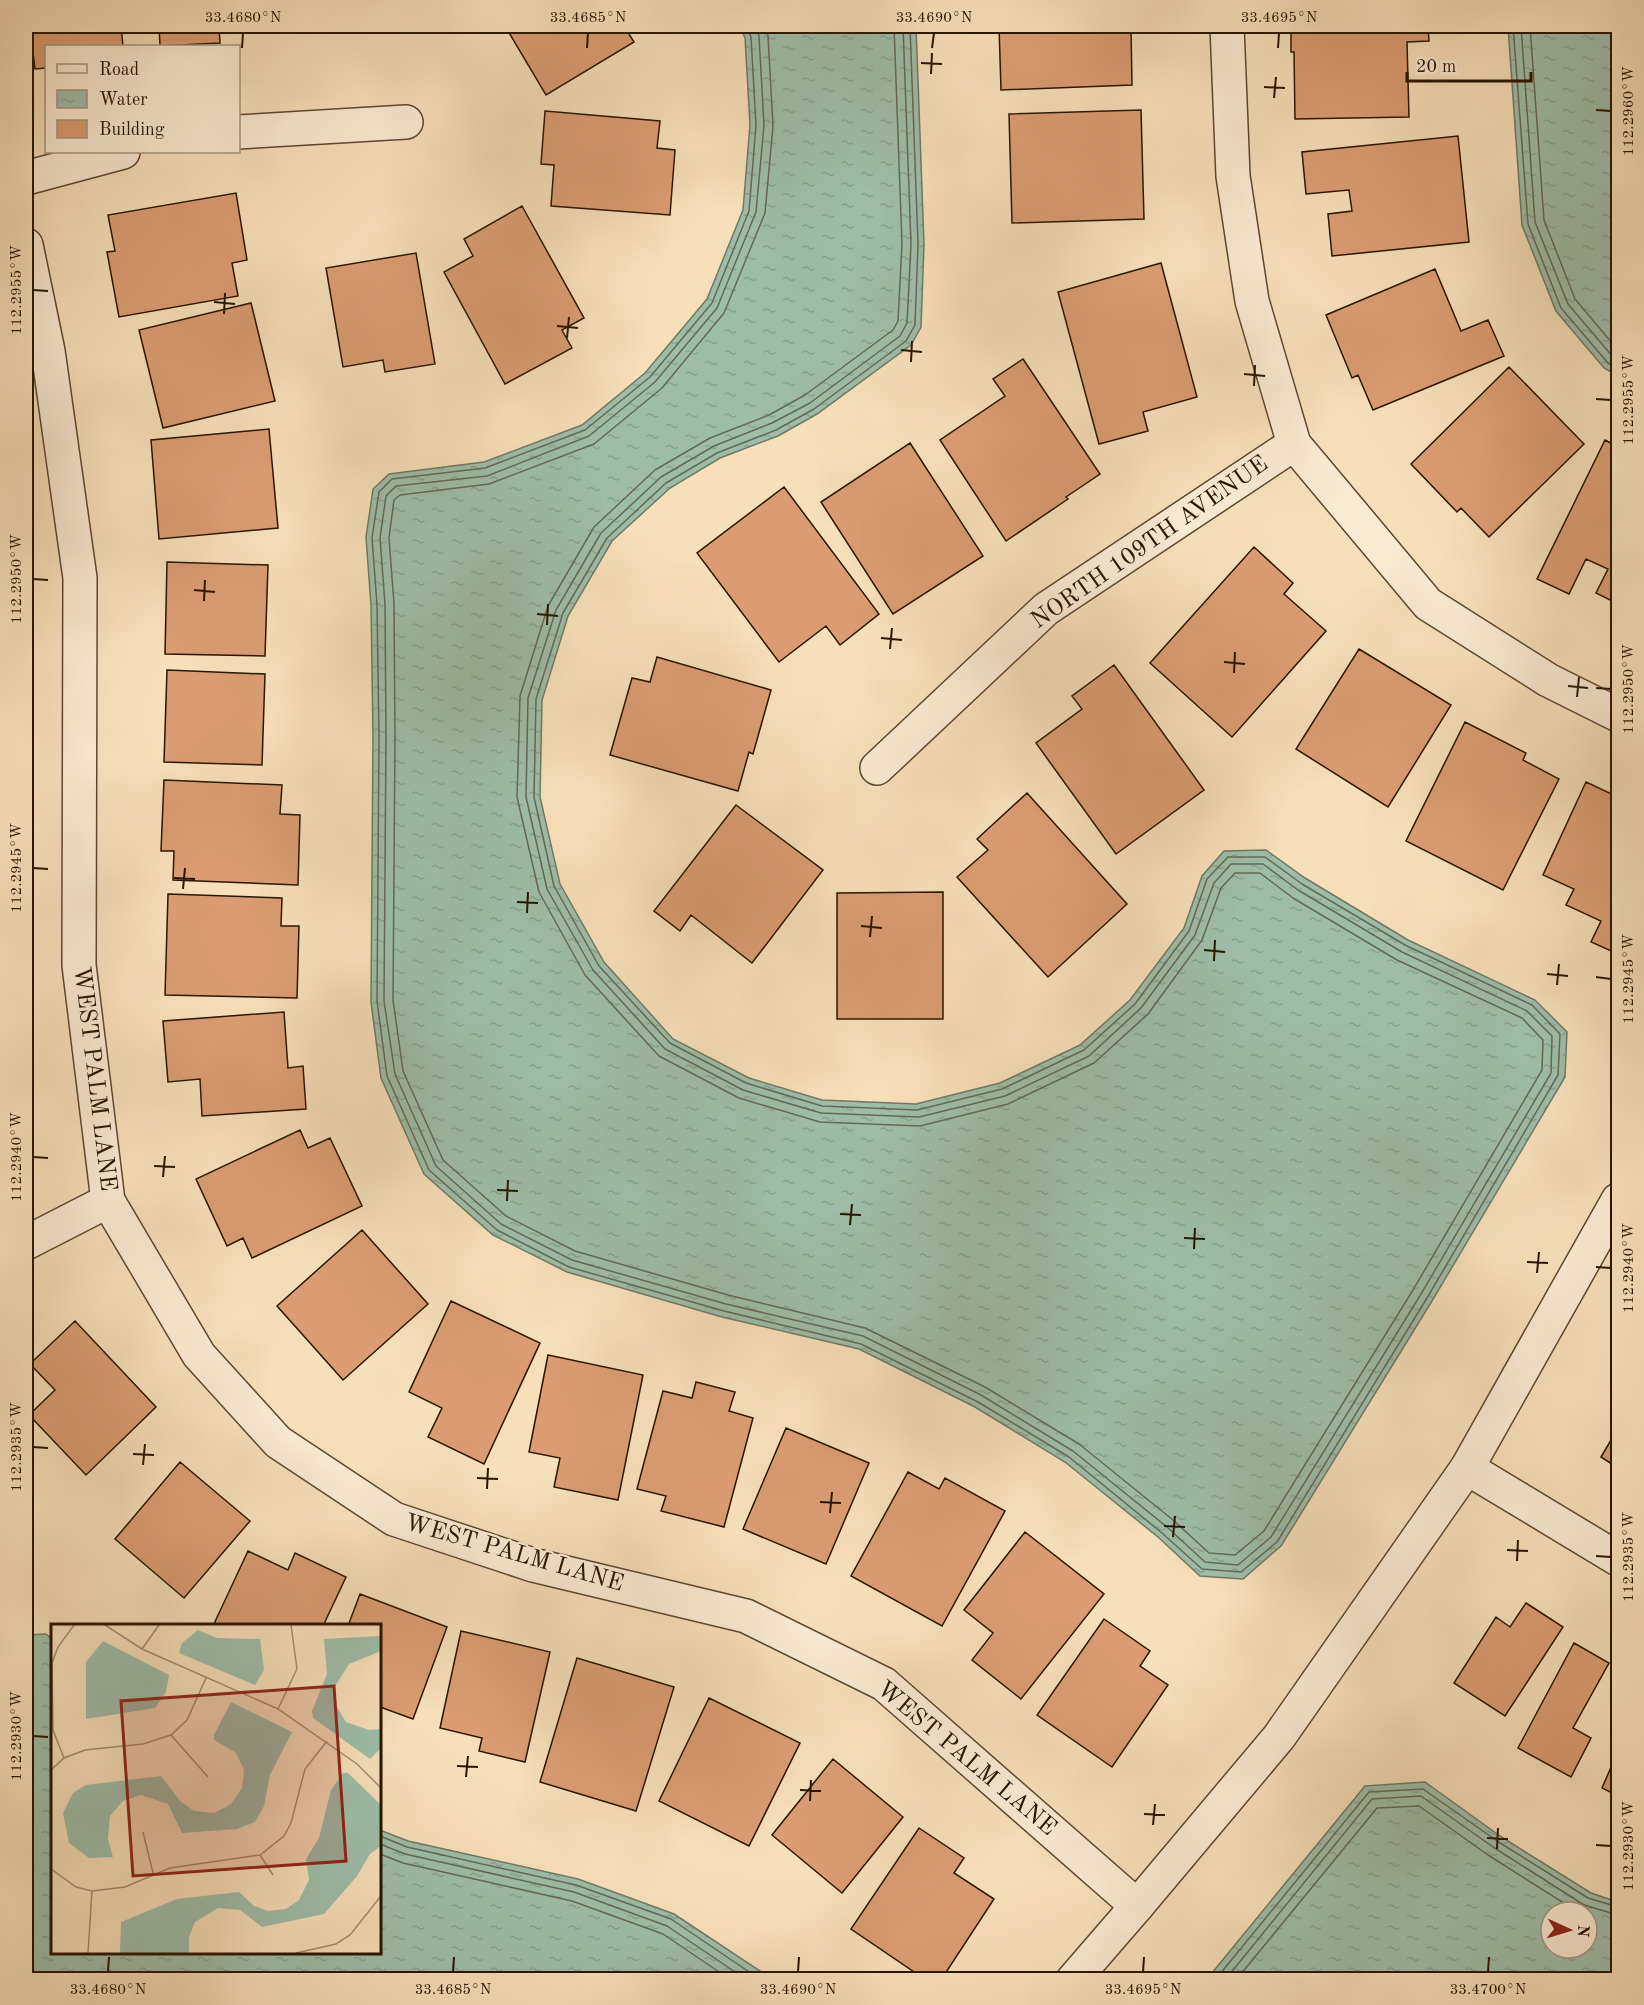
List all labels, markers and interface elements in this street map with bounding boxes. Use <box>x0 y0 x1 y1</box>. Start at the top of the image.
text: 33.4680°N <box>205 11 282 26</box>
text: 33.4685°N <box>550 11 627 26</box>
text: 33.4690°N <box>896 11 973 26</box>
text: 33.4695°N <box>1241 11 1318 26</box>
legend <box>45 45 240 153</box>
scale bar <box>1407 45 1532 83</box>
text: 20 m <box>1416 58 1456 76</box>
text: Road <box>99 61 139 79</box>
text: 112.2960°W <box>1622 66 1637 156</box>
text: Water <box>99 91 148 109</box>
text: Building <box>99 121 165 139</box>
text: 112.2955°W <box>10 245 25 335</box>
text: 112.2955°W <box>1622 355 1637 445</box>
street label: NORTH 109TH AVENUE <box>1027 452 1273 634</box>
text: 112.2950°W <box>10 534 25 624</box>
text: 112.2950°W <box>1622 644 1637 734</box>
text: 112.2945°W <box>10 823 25 913</box>
text: 112.2945°W <box>1622 934 1637 1024</box>
street label: WEST PALM LANE <box>68 965 120 1193</box>
text: 112.2940°W <box>10 1112 25 1202</box>
text: 112.2940°W <box>1622 1223 1637 1313</box>
text: 112.2935°W <box>10 1402 25 1492</box>
street label: WEST PALM LANE <box>402 1511 626 1597</box>
text: 112.2935°W <box>1622 1512 1637 1602</box>
inset map <box>51 1624 381 1954</box>
street label: WEST PALM LANE <box>872 1677 1060 1841</box>
text: 112.2930°W <box>10 1691 25 1781</box>
text: 112.2930°W <box>1622 1801 1637 1891</box>
north arrow <box>1539 1900 1599 1960</box>
text: N <box>1574 1924 1590 1938</box>
text: 33.4680°N <box>70 1983 147 1998</box>
text: 33.4685°N <box>415 1983 492 1998</box>
text: 33.4690°N <box>760 1983 837 1998</box>
text: 33.4695°N <box>1105 1983 1182 1998</box>
text: 33.4700°N <box>1450 1983 1527 1998</box>

